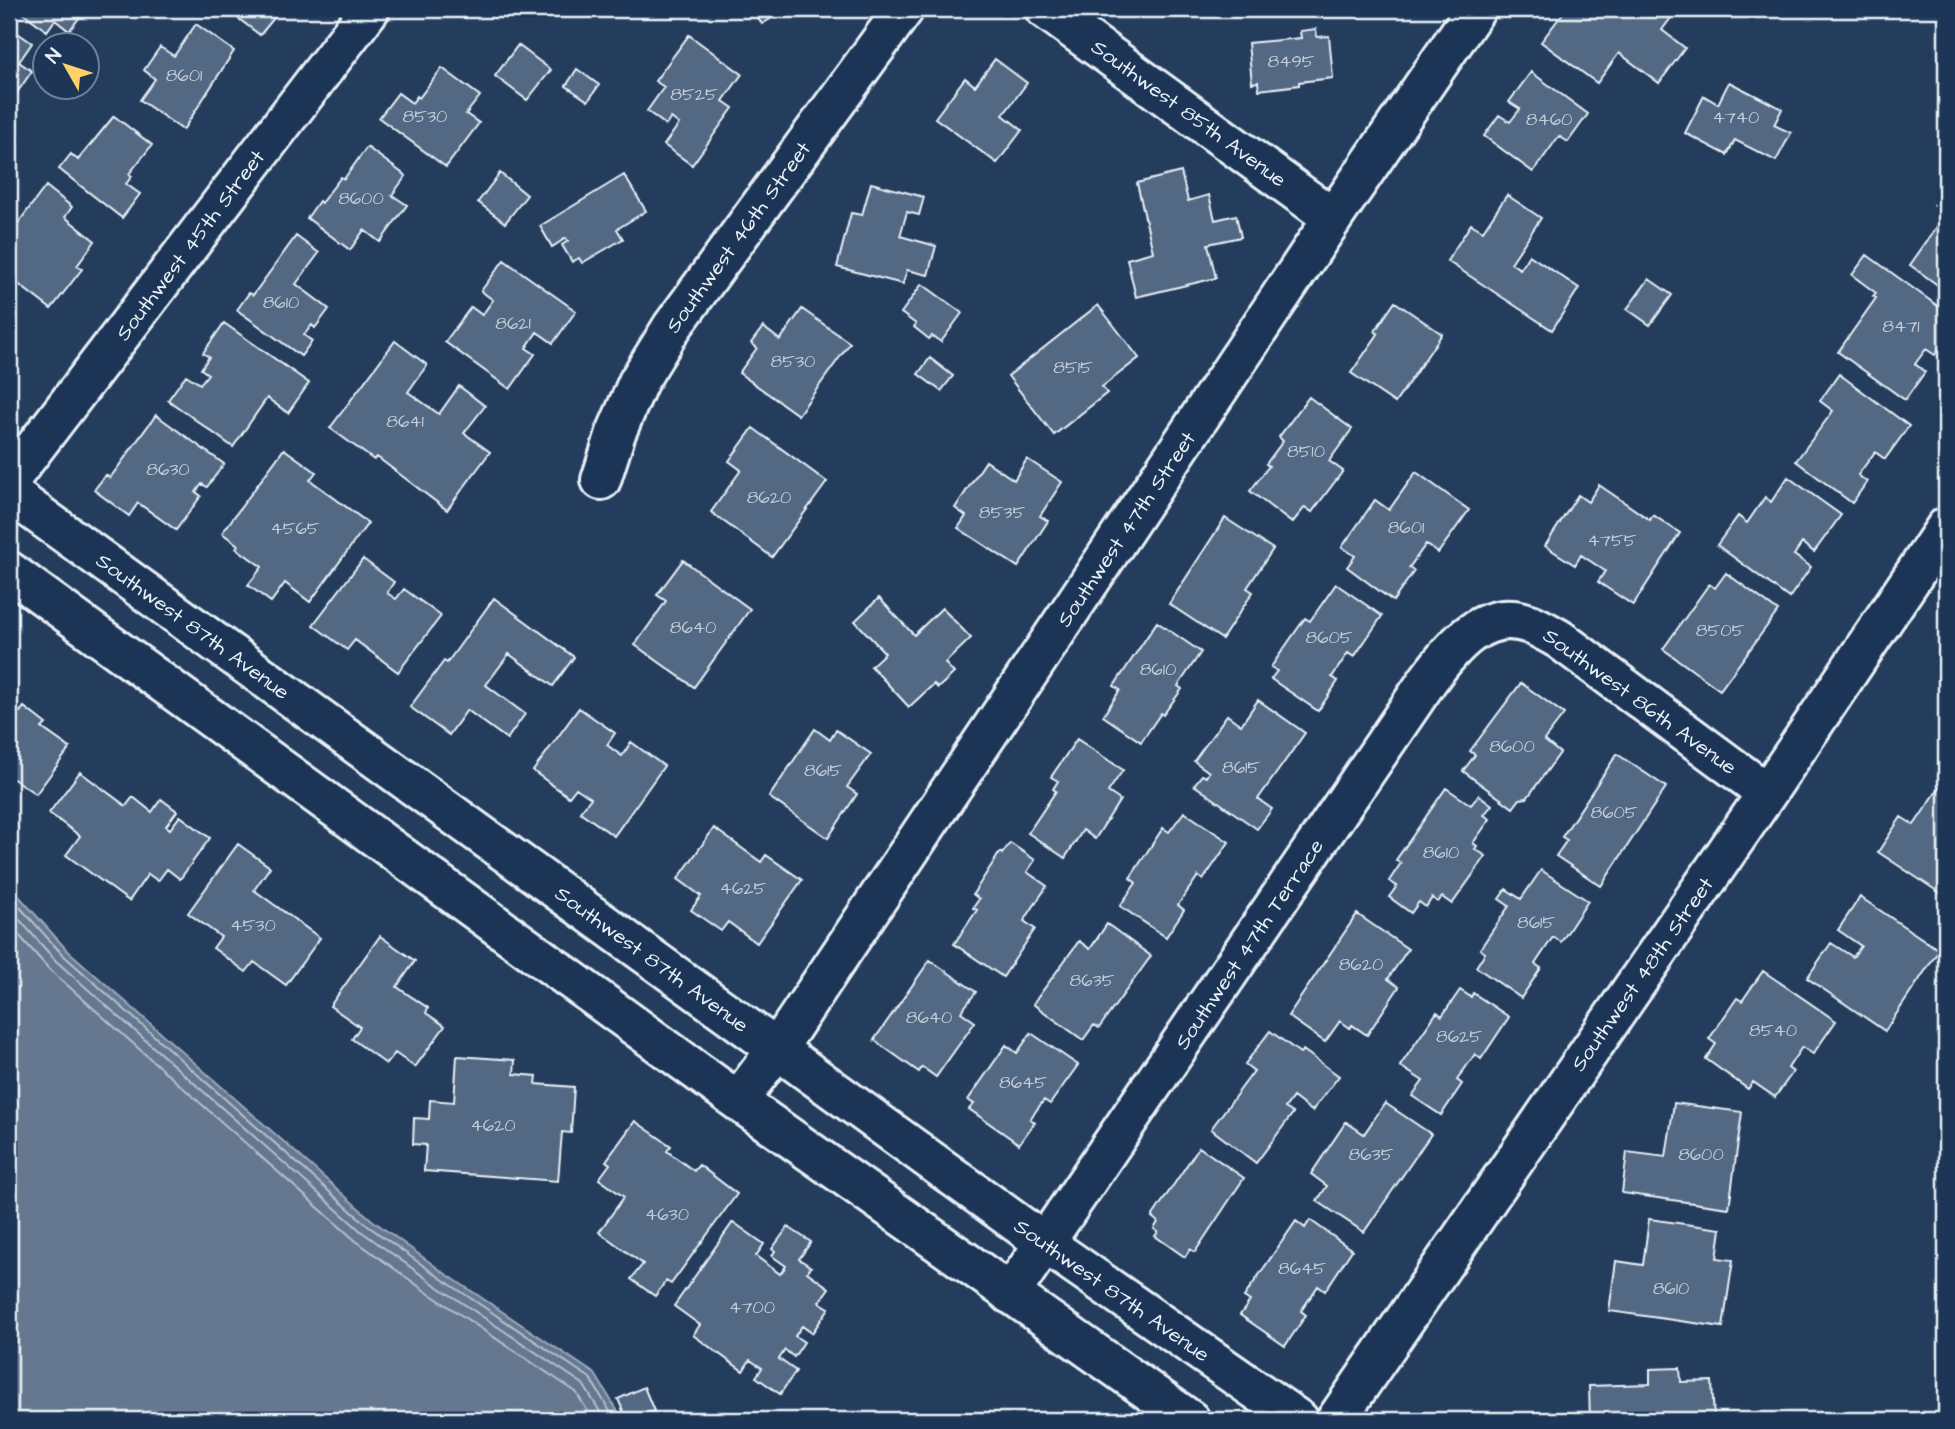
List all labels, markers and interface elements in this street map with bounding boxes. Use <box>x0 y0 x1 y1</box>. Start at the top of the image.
north arrow <box>32 32 102 102</box>
street label: Southwest 85th Avenue <box>1085 33 1292 194</box>
text: N <box>40 43 68 69</box>
house number: 8495 <box>1268 49 1315 74</box>
house number: 8601 <box>166 63 202 88</box>
house number: 8525 <box>670 82 718 107</box>
house number: 8530 <box>403 104 447 129</box>
house number: 4740 <box>1713 105 1759 130</box>
house number: 8460 <box>1526 107 1572 132</box>
street label: Southwest 46th Street <box>659 135 818 339</box>
street label: Southwest 45th Street <box>109 144 272 347</box>
house number: 8600 <box>338 186 384 211</box>
house number: 8610 <box>263 290 299 315</box>
house number: 8621 <box>495 311 531 336</box>
house number: 8471 <box>1882 314 1920 339</box>
house number: 8530 <box>771 349 815 374</box>
house number: 8515 <box>1053 355 1093 380</box>
house number: 8641 <box>386 409 424 434</box>
street label: Southwest 47th Street <box>1050 425 1203 633</box>
house number: 8510 <box>1287 439 1325 464</box>
house number: 8630 <box>146 457 190 482</box>
house number: 8620 <box>747 485 791 510</box>
house number: 8535 <box>979 500 1025 525</box>
house number: 8601 <box>1388 515 1424 540</box>
house number: 4565 <box>270 516 320 541</box>
house number: 4755 <box>1588 528 1637 553</box>
street label: Southwest 87th Avenue <box>90 546 295 707</box>
house number: 8640 <box>670 615 716 640</box>
house number: 8505 <box>1696 618 1745 643</box>
street label: Southwest 86th Avenue <box>1537 621 1742 782</box>
house number: 8605 <box>1305 625 1353 650</box>
house number: 8610 <box>1140 657 1176 682</box>
house number: 8600 <box>1489 734 1535 759</box>
house number: 8615 <box>1222 755 1260 780</box>
house number: 8615 <box>804 758 842 783</box>
house number: 8605 <box>1590 800 1638 825</box>
street label: Southwest 47th Terrace <box>1168 833 1331 1055</box>
house number: 8610 <box>1423 840 1459 865</box>
street label: Southwest 48th Street <box>1564 871 1721 1077</box>
house number: 4625 <box>720 876 767 901</box>
street label: Southwest 87th Avenue <box>549 879 754 1040</box>
house number: 8615 <box>1517 910 1555 935</box>
house number: 4530 <box>230 913 276 938</box>
house number: 8620 <box>1339 952 1383 977</box>
house number: 8635 <box>1070 968 1115 993</box>
house number: 8640 <box>906 1005 952 1030</box>
house number: 8540 <box>1749 1018 1797 1043</box>
house number: 8625 <box>1436 1024 1482 1049</box>
house number: 8645 <box>999 1070 1047 1095</box>
house number: 4620 <box>470 1113 516 1138</box>
house number: 8635 <box>1349 1142 1394 1167</box>
house number: 8600 <box>1678 1142 1724 1167</box>
house number: 4630 <box>645 1202 689 1227</box>
street label: Southwest 87th Avenue <box>1008 1212 1215 1369</box>
house number: 8645 <box>1278 1256 1326 1281</box>
house number: 8610 <box>1653 1276 1689 1301</box>
house number: 4700 <box>729 1295 775 1320</box>

